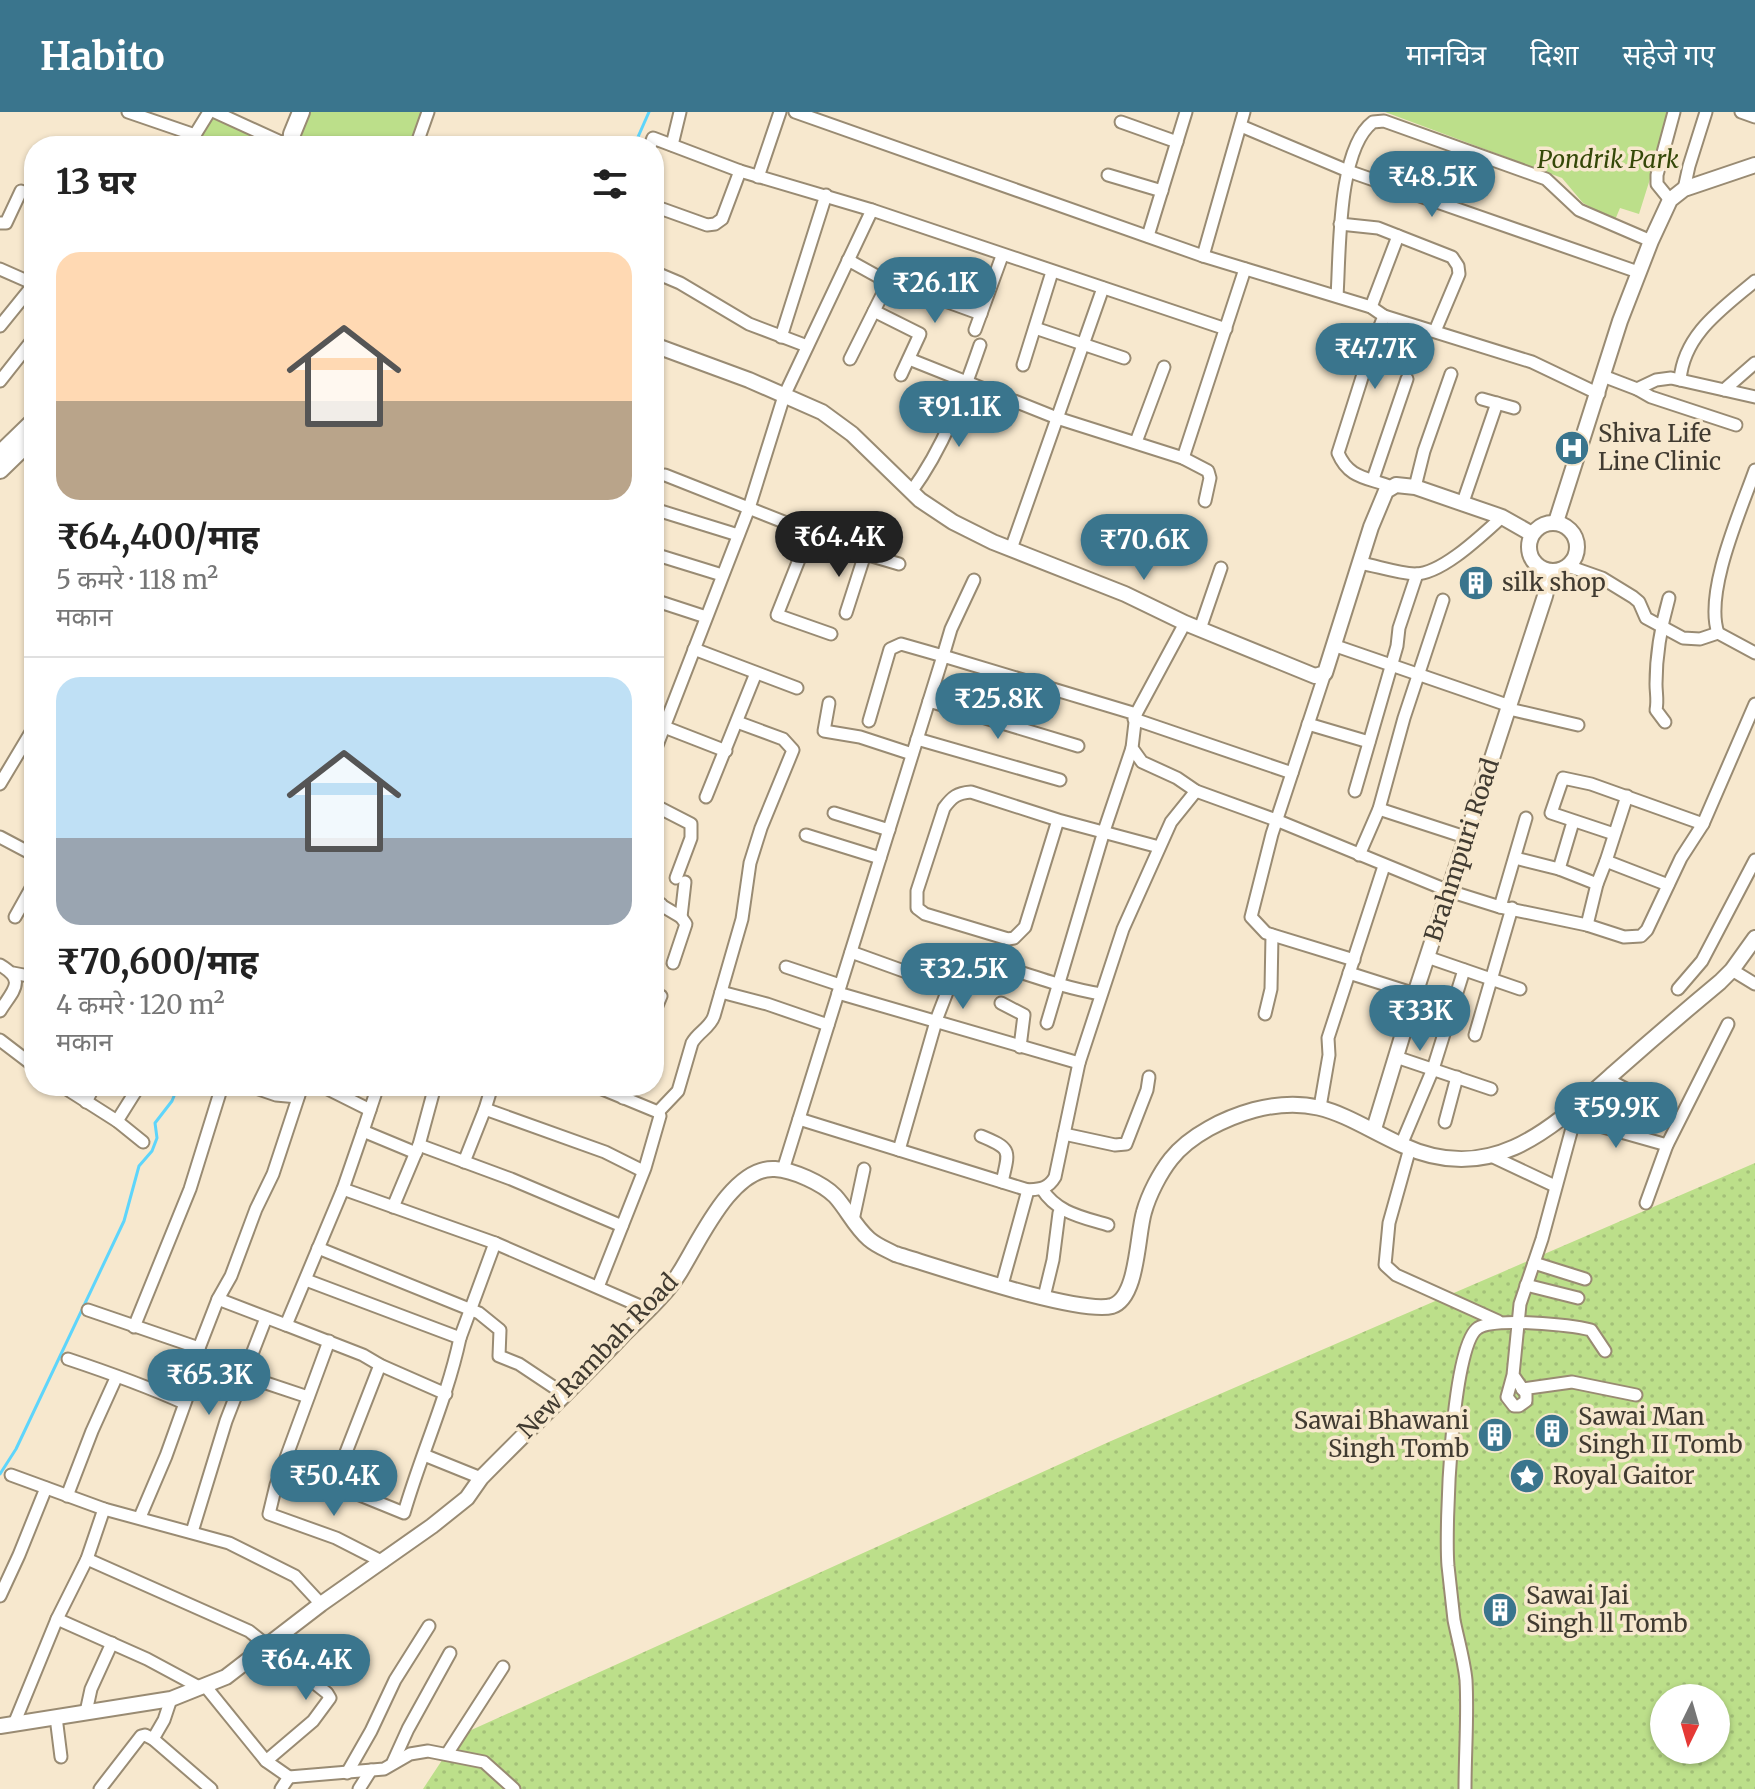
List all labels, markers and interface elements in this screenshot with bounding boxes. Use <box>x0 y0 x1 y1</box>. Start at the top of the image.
text: Habito <box>40 33 165 80</box>
text: मानचित्र <box>1406 37 1486 73</box>
text: दिशा <box>1530 37 1579 73</box>
text: सहेजे गए <box>1623 37 1715 73</box>
park label: Pondrik Park <box>1537 144 1679 175</box>
pin: ₹48.5K <box>1367 151 1497 219</box>
text: ₹48.5K <box>1387 160 1477 193</box>
text: 13 घर <box>56 161 136 203</box>
icon: filters <box>588 162 632 206</box>
pin: ₹26.1K <box>870 257 1000 325</box>
text: ₹26.1K <box>892 266 978 299</box>
icon: home <box>272 304 416 448</box>
pin: ₹47.7K <box>1310 323 1440 391</box>
text: ₹47.7K <box>1334 332 1416 365</box>
pin: ₹91.1K <box>894 381 1024 449</box>
text: ₹91.1K <box>917 390 1001 423</box>
place label: Shiva Life Line Clinic <box>1598 418 1721 477</box>
hospital icon: Shiva Life Line Clinic <box>1553 429 1591 467</box>
pin: ₹64.4K <box>774 511 904 579</box>
pin: ₹70.6K <box>1079 514 1209 582</box>
text: ₹64,400/माह <box>56 516 259 558</box>
text: ₹64.4K <box>793 520 885 553</box>
text: ₹70.6K <box>1099 523 1189 556</box>
text: 5 कमरे · 118 m² <box>56 563 218 596</box>
building icon: silk shop <box>1457 564 1495 602</box>
place label: silk shop <box>1502 567 1606 598</box>
text: मकान <box>56 600 113 633</box>
pin: ₹25.8K <box>933 673 1063 741</box>
text: ₹25.8K <box>953 682 1043 715</box>
icon: home <box>272 729 416 873</box>
street label: Brahmpuri Road <box>1417 754 1506 945</box>
text: ₹70,600/माह <box>56 941 258 983</box>
pin: ₹32.5K <box>898 943 1028 1011</box>
text: ₹32.5K <box>919 952 1007 985</box>
pin: ₹33K <box>1373 985 1467 1053</box>
text: 4 कमरे · 120 m² <box>56 988 225 1021</box>
text: ₹33K <box>1387 994 1453 1027</box>
text: मकान <box>56 1025 113 1058</box>
pin: ₹59.9K <box>1551 1082 1681 1150</box>
text: ₹59.9K <box>1573 1091 1659 1124</box>
street label: New Rambah Road <box>511 1267 684 1445</box>
pin: ₹65.3K <box>144 1349 274 1417</box>
text: ₹65.3K <box>165 1358 253 1391</box>
place label: Sawai Man Singh II Tomb <box>1578 1401 1743 1460</box>
place label: Sawai Bhawani Singh Tomb <box>1294 1405 1469 1464</box>
building icon: Sawai Man Singh II Tomb <box>1533 1412 1571 1450</box>
building icon: Sawai Bhawani Singh Tomb <box>1476 1416 1514 1454</box>
pin: ₹50.4K <box>269 1450 399 1518</box>
place icon: Royal Gaitor <box>1508 1457 1546 1495</box>
text: ₹50.4K <box>288 1459 380 1492</box>
place label: Royal Gaitor <box>1553 1460 1695 1491</box>
place label: Sawai Jai Singh ll Tomb <box>1526 1580 1688 1639</box>
building icon: Sawai Jai Singh ll Tomb <box>1481 1591 1519 1629</box>
pin: ₹64.4K <box>241 1634 371 1702</box>
text: ₹64.4K <box>260 1643 352 1676</box>
north arrow <box>1650 1684 1730 1764</box>
map controls <box>1650 1684 1730 1764</box>

